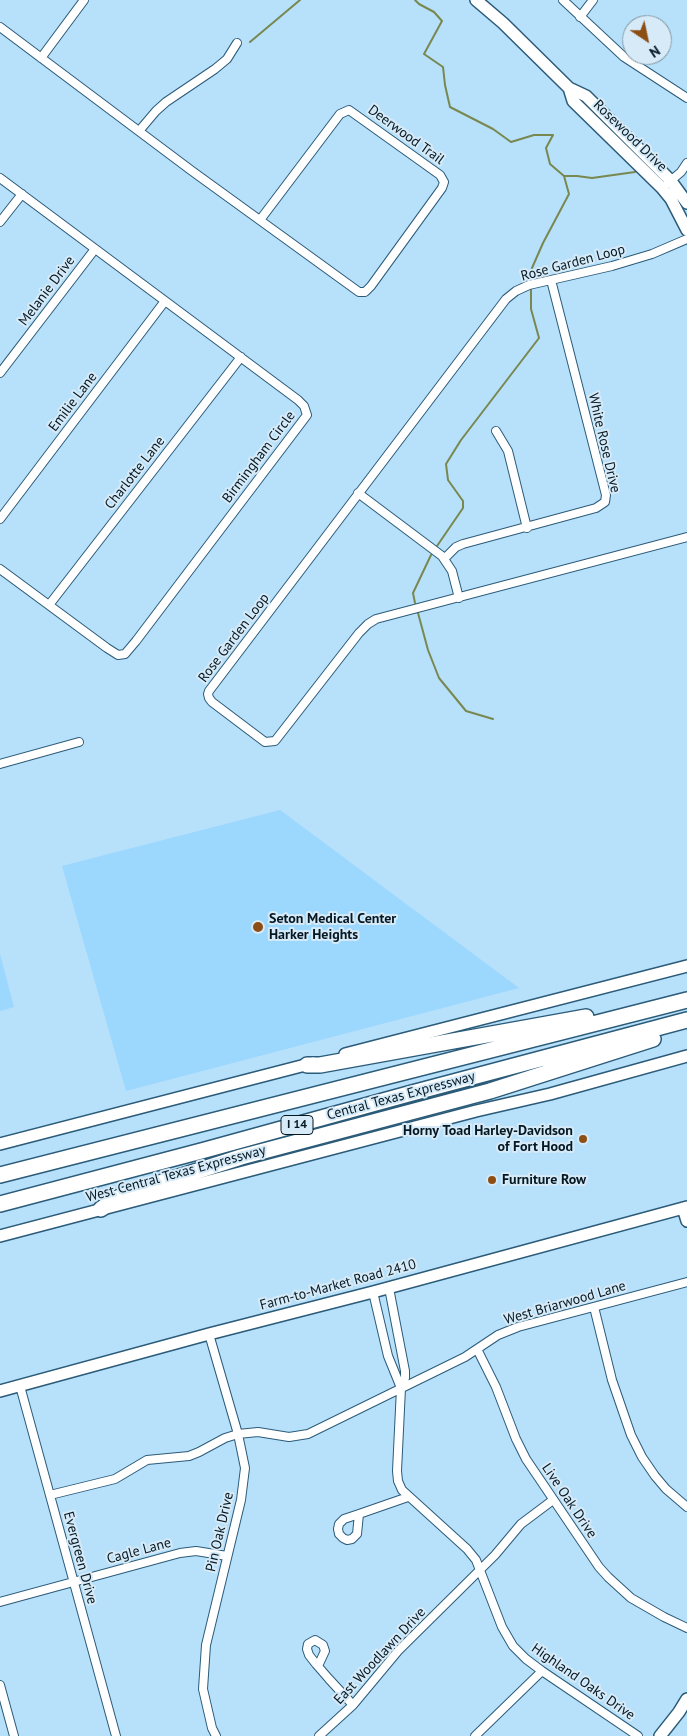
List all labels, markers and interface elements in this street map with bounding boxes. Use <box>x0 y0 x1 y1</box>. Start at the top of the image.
north arrow <box>622 15 672 65</box>
text: N <box>646 42 664 62</box>
street label: Rosewood Drive <box>590 97 670 175</box>
street label: Deerwood Trail <box>365 102 447 168</box>
street label: Rose Garden Loop <box>519 241 627 285</box>
street label: Melanie Drive <box>15 253 79 329</box>
street label: Emilie Lane <box>45 369 101 435</box>
street label: White Rose Drive <box>584 392 624 494</box>
street label: Birmingham Circle <box>219 408 299 506</box>
street label: Charlotte Lane <box>101 433 169 513</box>
street label: Rose Garden Loop <box>195 590 273 686</box>
place label: Seton Medical Center Harker Heights <box>269 911 396 944</box>
marker: Seton Medical Center Harker Heights <box>251 920 265 934</box>
street label: Central Texas Expressway <box>325 1068 477 1124</box>
road number: I 14 <box>281 1116 313 1134</box>
place label: Horny Toad Harley-Davidson of Fort Hood <box>403 1123 573 1156</box>
marker: Horny Toad Harley-Davidson of Fort Hood <box>577 1133 589 1145</box>
street label: West Central Texas Expressway <box>84 1142 268 1206</box>
place label: Furniture Row <box>502 1172 586 1188</box>
marker: Furniture Row <box>486 1174 498 1186</box>
street label: Farm-to-Market Road 2410 <box>258 1256 418 1314</box>
street label: West Briarwood Lane <box>502 1278 628 1328</box>
street label: Live Oak Drive <box>538 1460 600 1542</box>
street label: Pin Oak Drive <box>203 1490 237 1574</box>
street label: Evergreen Drive <box>60 1510 100 1606</box>
street label: Cagle Lane <box>105 1534 173 1568</box>
street label: East Woodlawn Drive <box>331 1604 429 1708</box>
street label: Highland Oaks Drive <box>528 1640 638 1724</box>

